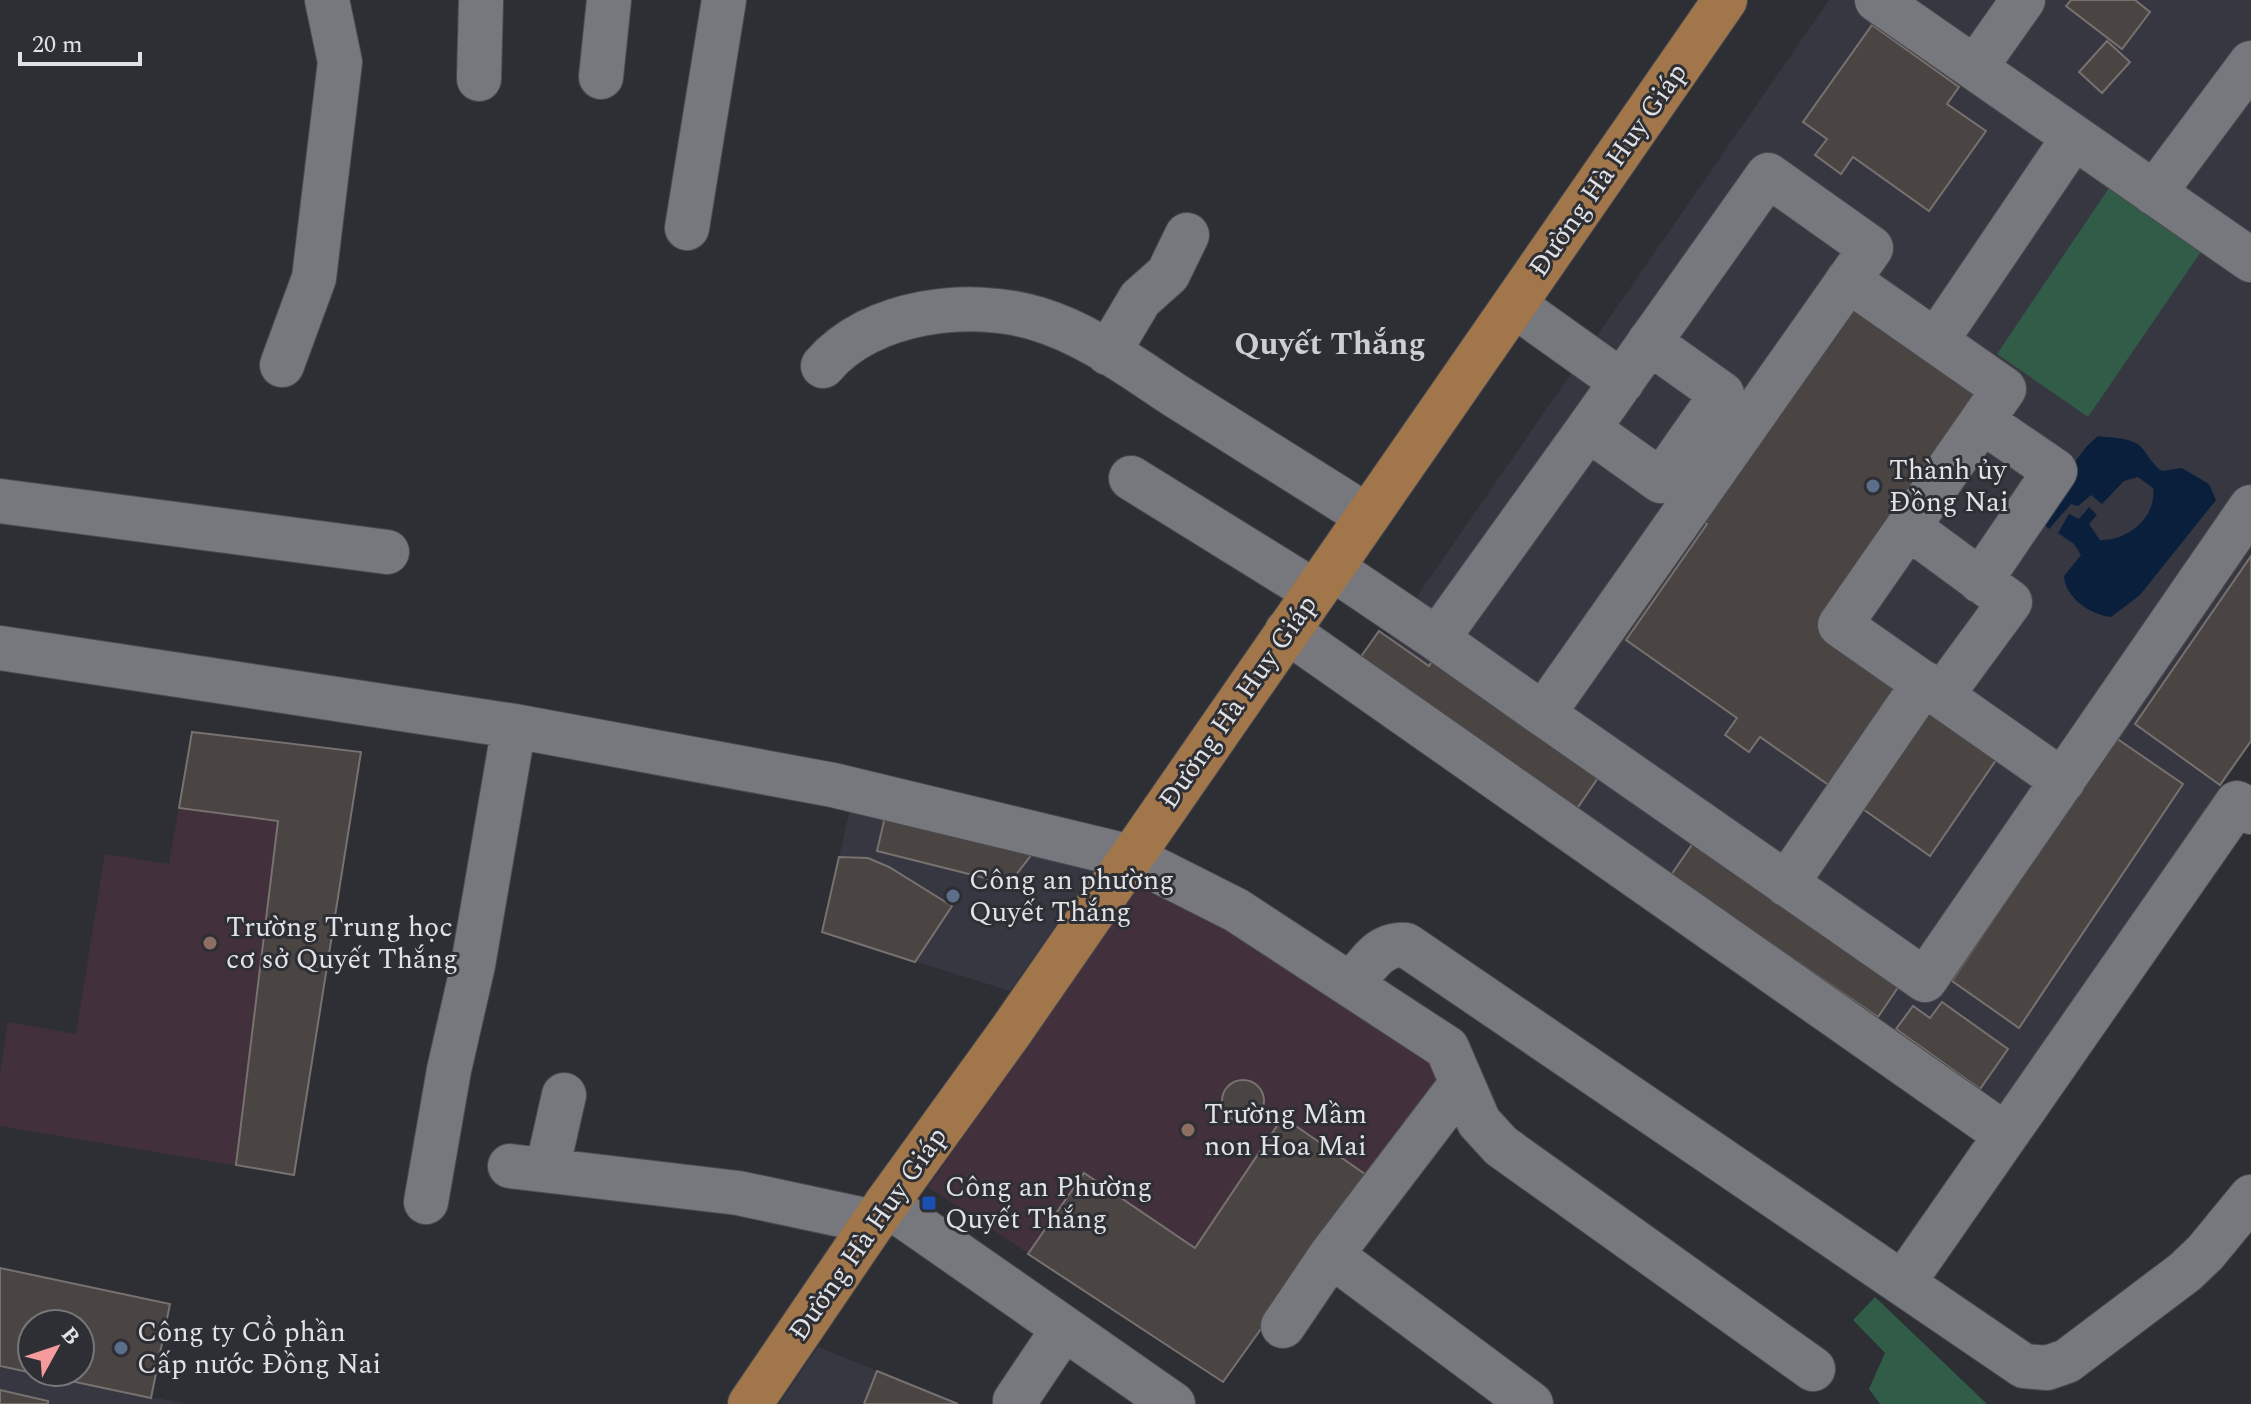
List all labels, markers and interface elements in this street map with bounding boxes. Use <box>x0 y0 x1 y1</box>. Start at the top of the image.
scale bar <box>20 16 140 66</box>
text: 20 m <box>32 27 83 63</box>
street label: Đường Hà Huy Giáp <box>1518 54 1698 286</box>
district label: Quyết Thắng <box>1234 320 1426 369</box>
place label: Thành ủy Đồng Nai <box>1889 449 2009 524</box>
marker: Thành ủy Đồng Nai <box>1864 477 1882 495</box>
street label: Đường Hà Huy Giáp <box>1148 586 1328 818</box>
place label: Công an phường Quyết Thắng <box>969 859 1174 934</box>
marker: Công an phường Quyết Thắng <box>944 887 962 905</box>
place label: Trường Trung học cơ sở Quyết Thắng <box>226 906 458 981</box>
marker: Trường Trung học cơ sở Quyết Thắng <box>201 934 219 952</box>
place label: Trường Mầm non Hoa Mai <box>1204 1093 1367 1168</box>
street label: Đường Hà Huy Giáp <box>778 1118 958 1350</box>
marker: Trường Mầm non Hoa Mai <box>1179 1121 1197 1139</box>
place label: Công an Phường Quyết Thắng <box>945 1166 1152 1241</box>
marker: Công an Phường Quyết Thắng <box>920 1194 938 1212</box>
north arrow <box>16 1308 96 1388</box>
place label: Công ty Cổ phần Cấp nước Đồng Nai <box>137 1311 381 1386</box>
text: B <box>53 1320 88 1353</box>
marker: Công ty Cổ phần Cấp nước Đồng Nai <box>112 1339 130 1357</box>

